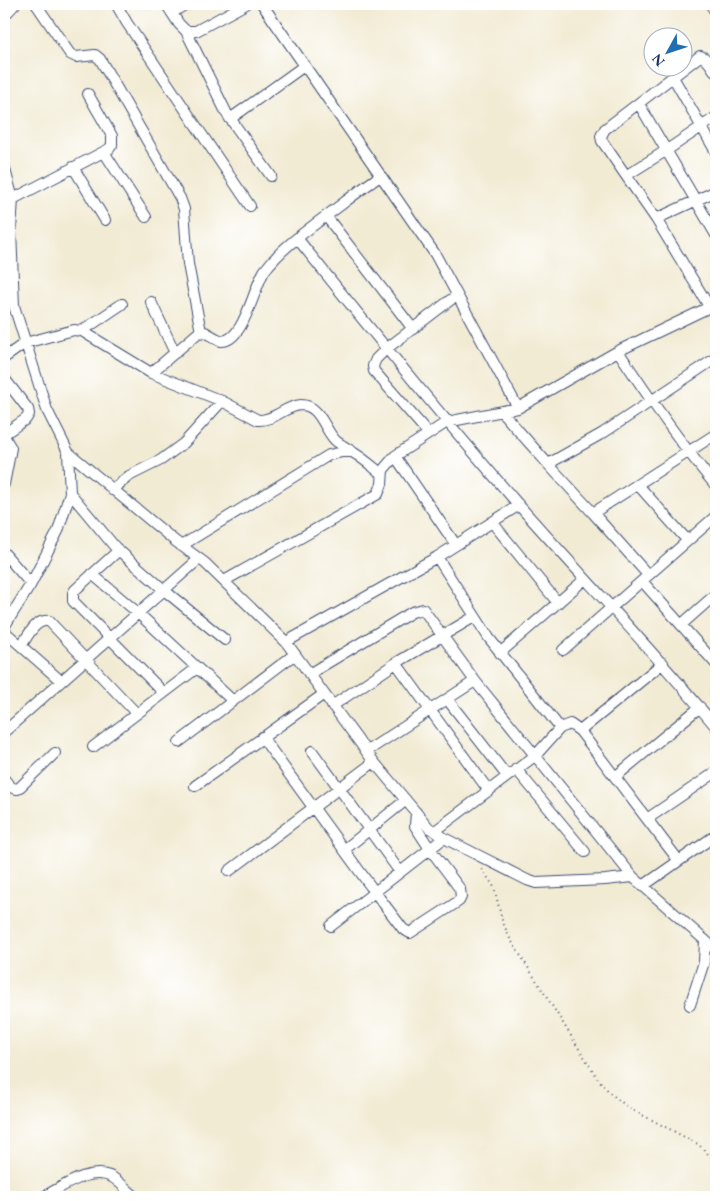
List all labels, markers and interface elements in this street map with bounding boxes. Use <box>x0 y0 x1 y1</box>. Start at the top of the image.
north arrow <box>642 28 692 78</box>
text: N <box>647 50 669 70</box>

